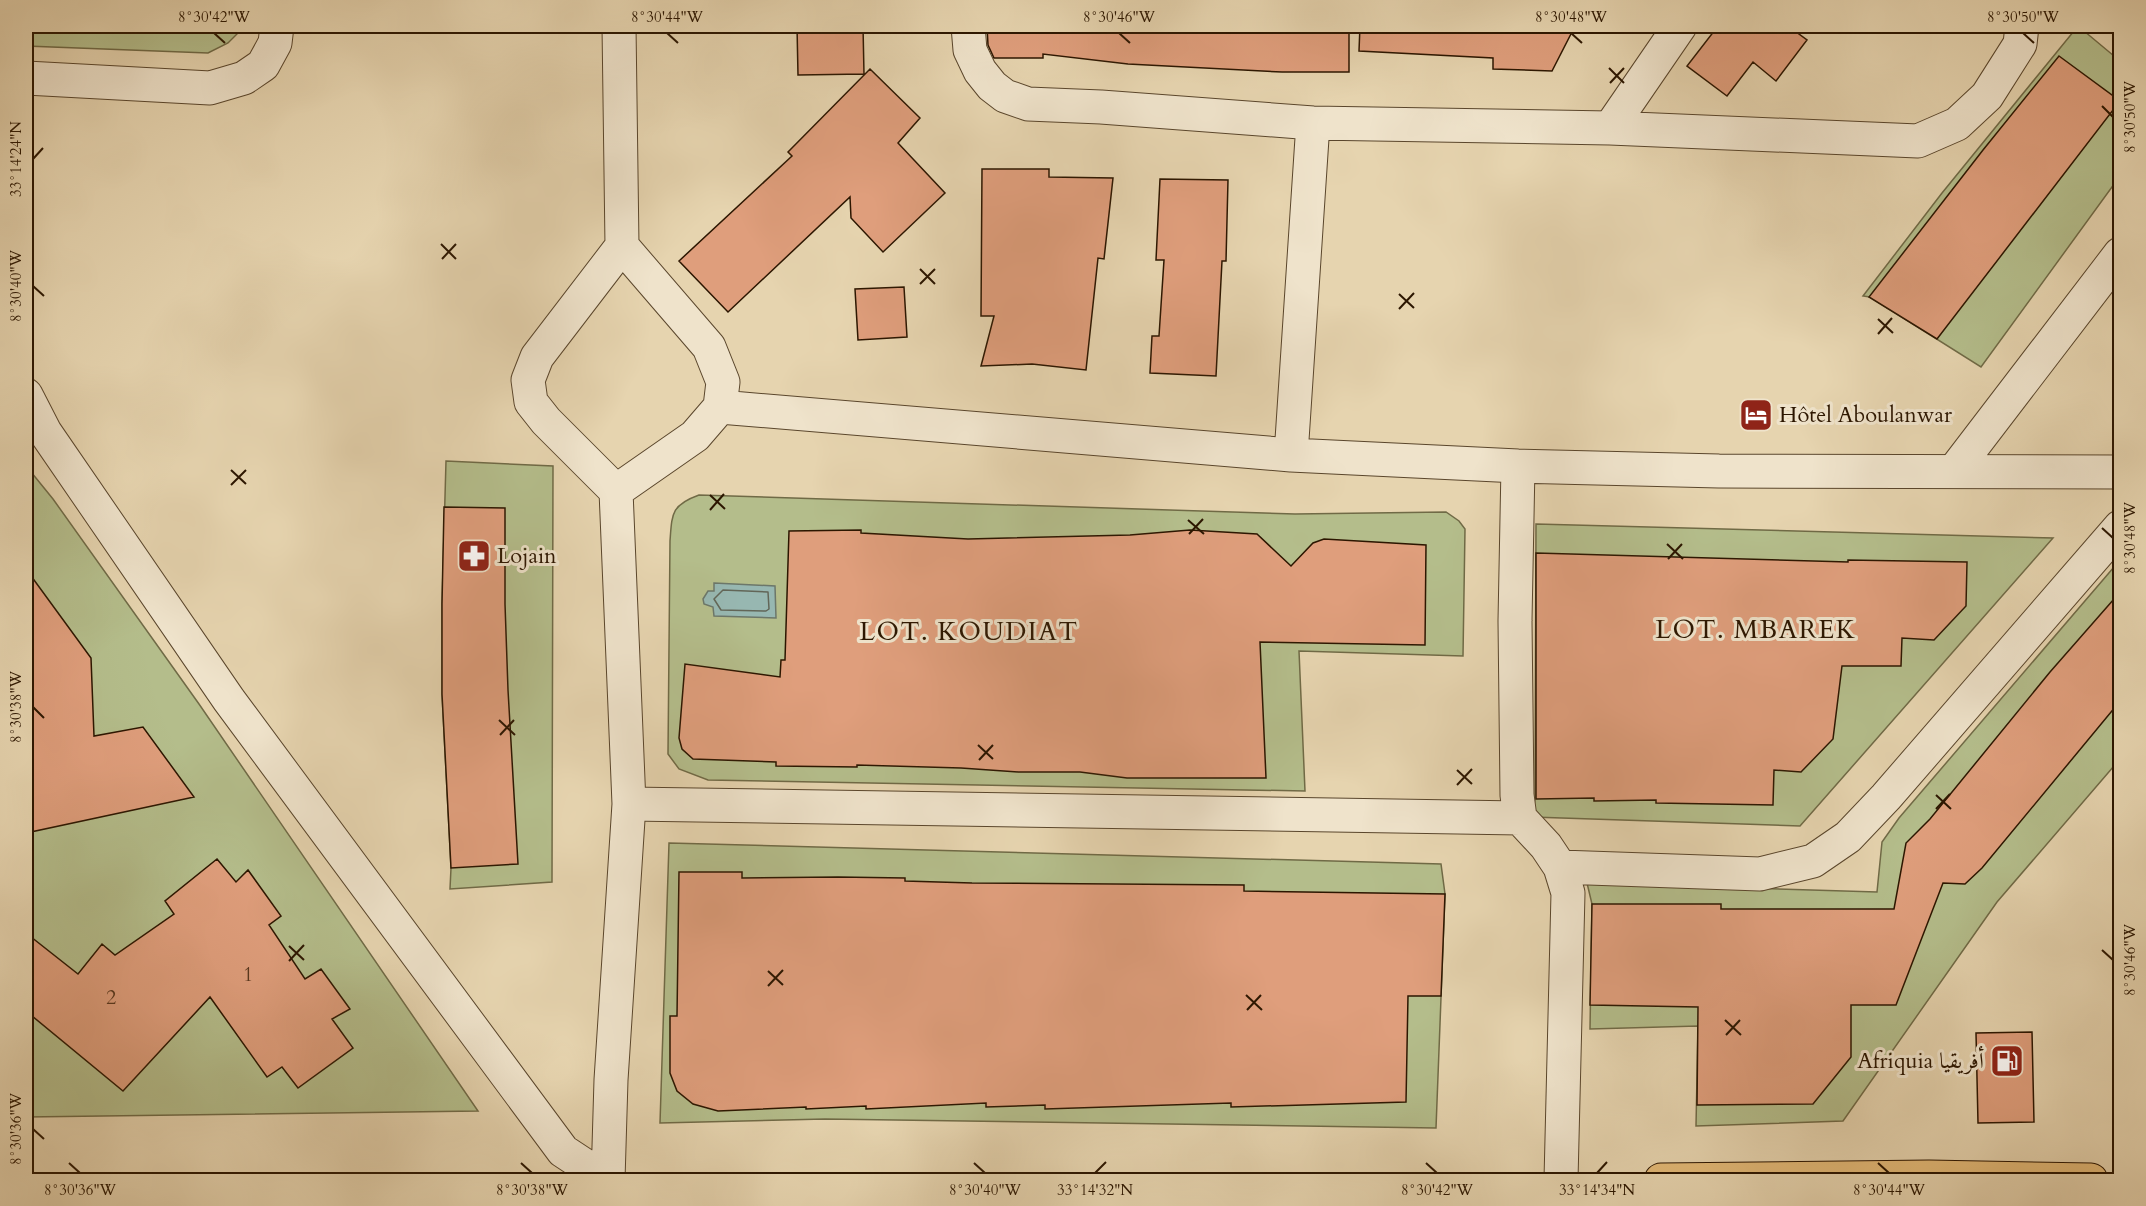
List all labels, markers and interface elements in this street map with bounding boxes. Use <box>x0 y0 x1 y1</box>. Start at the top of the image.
text: 8°30'42"W <box>178 7 251 27</box>
text: 8°30'44"W <box>631 7 704 27</box>
text: 8°30'46"W <box>1083 7 1156 27</box>
text: 8°30'48"W <box>1535 7 1608 27</box>
text: 8°30'50"W <box>1987 7 2060 27</box>
text: 8°30'50"W <box>2120 80 2140 153</box>
text: 33°14'24"N <box>6 121 26 197</box>
text: 8°30'40"W <box>6 249 26 322</box>
hotel icon: Hôtel Aboulanwar <box>1738 397 1774 433</box>
place label: Hôtel Aboulanwar <box>1779 400 1953 430</box>
text: 8°30'48"W <box>2120 501 2140 574</box>
pharmacy icon: Lojain <box>456 538 492 574</box>
place label: Lojain <box>497 541 557 571</box>
district label: LOT. MBAREK <box>1655 612 1857 647</box>
district label: LOT. KOUDIAT <box>859 614 1079 649</box>
text: 8°30'38"W <box>6 670 26 743</box>
text: 8°30'46"W <box>2120 923 2140 996</box>
house number: 1 <box>243 961 253 988</box>
house number: 2 <box>106 984 116 1011</box>
fuel station icon: Afriquia أفريقيا <box>1989 1043 2025 1079</box>
place label: Afriquia أفريقيا <box>1857 1045 1985 1076</box>
text: 8°30'36"W <box>6 1092 26 1165</box>
text: 8°30'36"W <box>44 1180 117 1200</box>
text: 8°30'38"W <box>496 1180 569 1200</box>
text: 8°30'40"W <box>949 1180 1022 1200</box>
text: 33°14'32"N <box>1057 1180 1133 1200</box>
text: 8°30'42"W <box>1401 1180 1474 1200</box>
text: 33°14'34"N <box>1559 1180 1635 1200</box>
text: 8°30'44"W <box>1853 1180 1926 1200</box>

